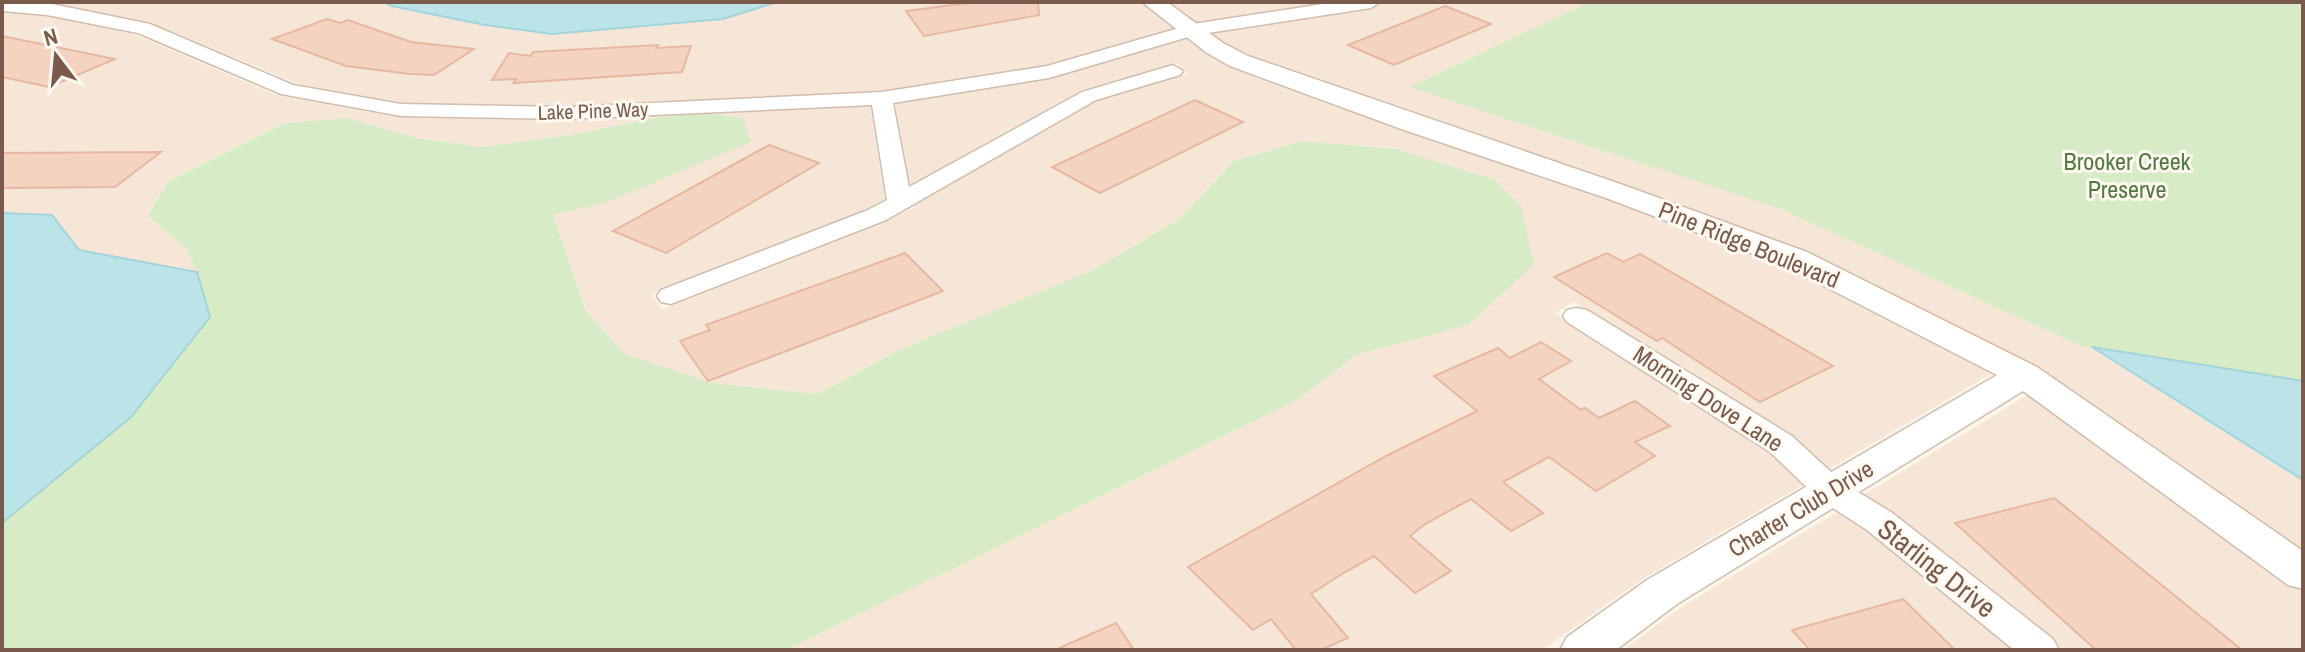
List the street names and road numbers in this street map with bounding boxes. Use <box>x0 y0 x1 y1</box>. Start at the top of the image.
street label: Lake Pine Way <box>537 95 650 126</box>
street label: Pine Ridge Boulevard <box>1654 193 1845 295</box>
street label: Morning Dove Lane <box>1627 338 1790 459</box>
street label: Charter Club Drive <box>1722 452 1879 564</box>
street label: Starling Drive <box>1870 510 2004 626</box>

